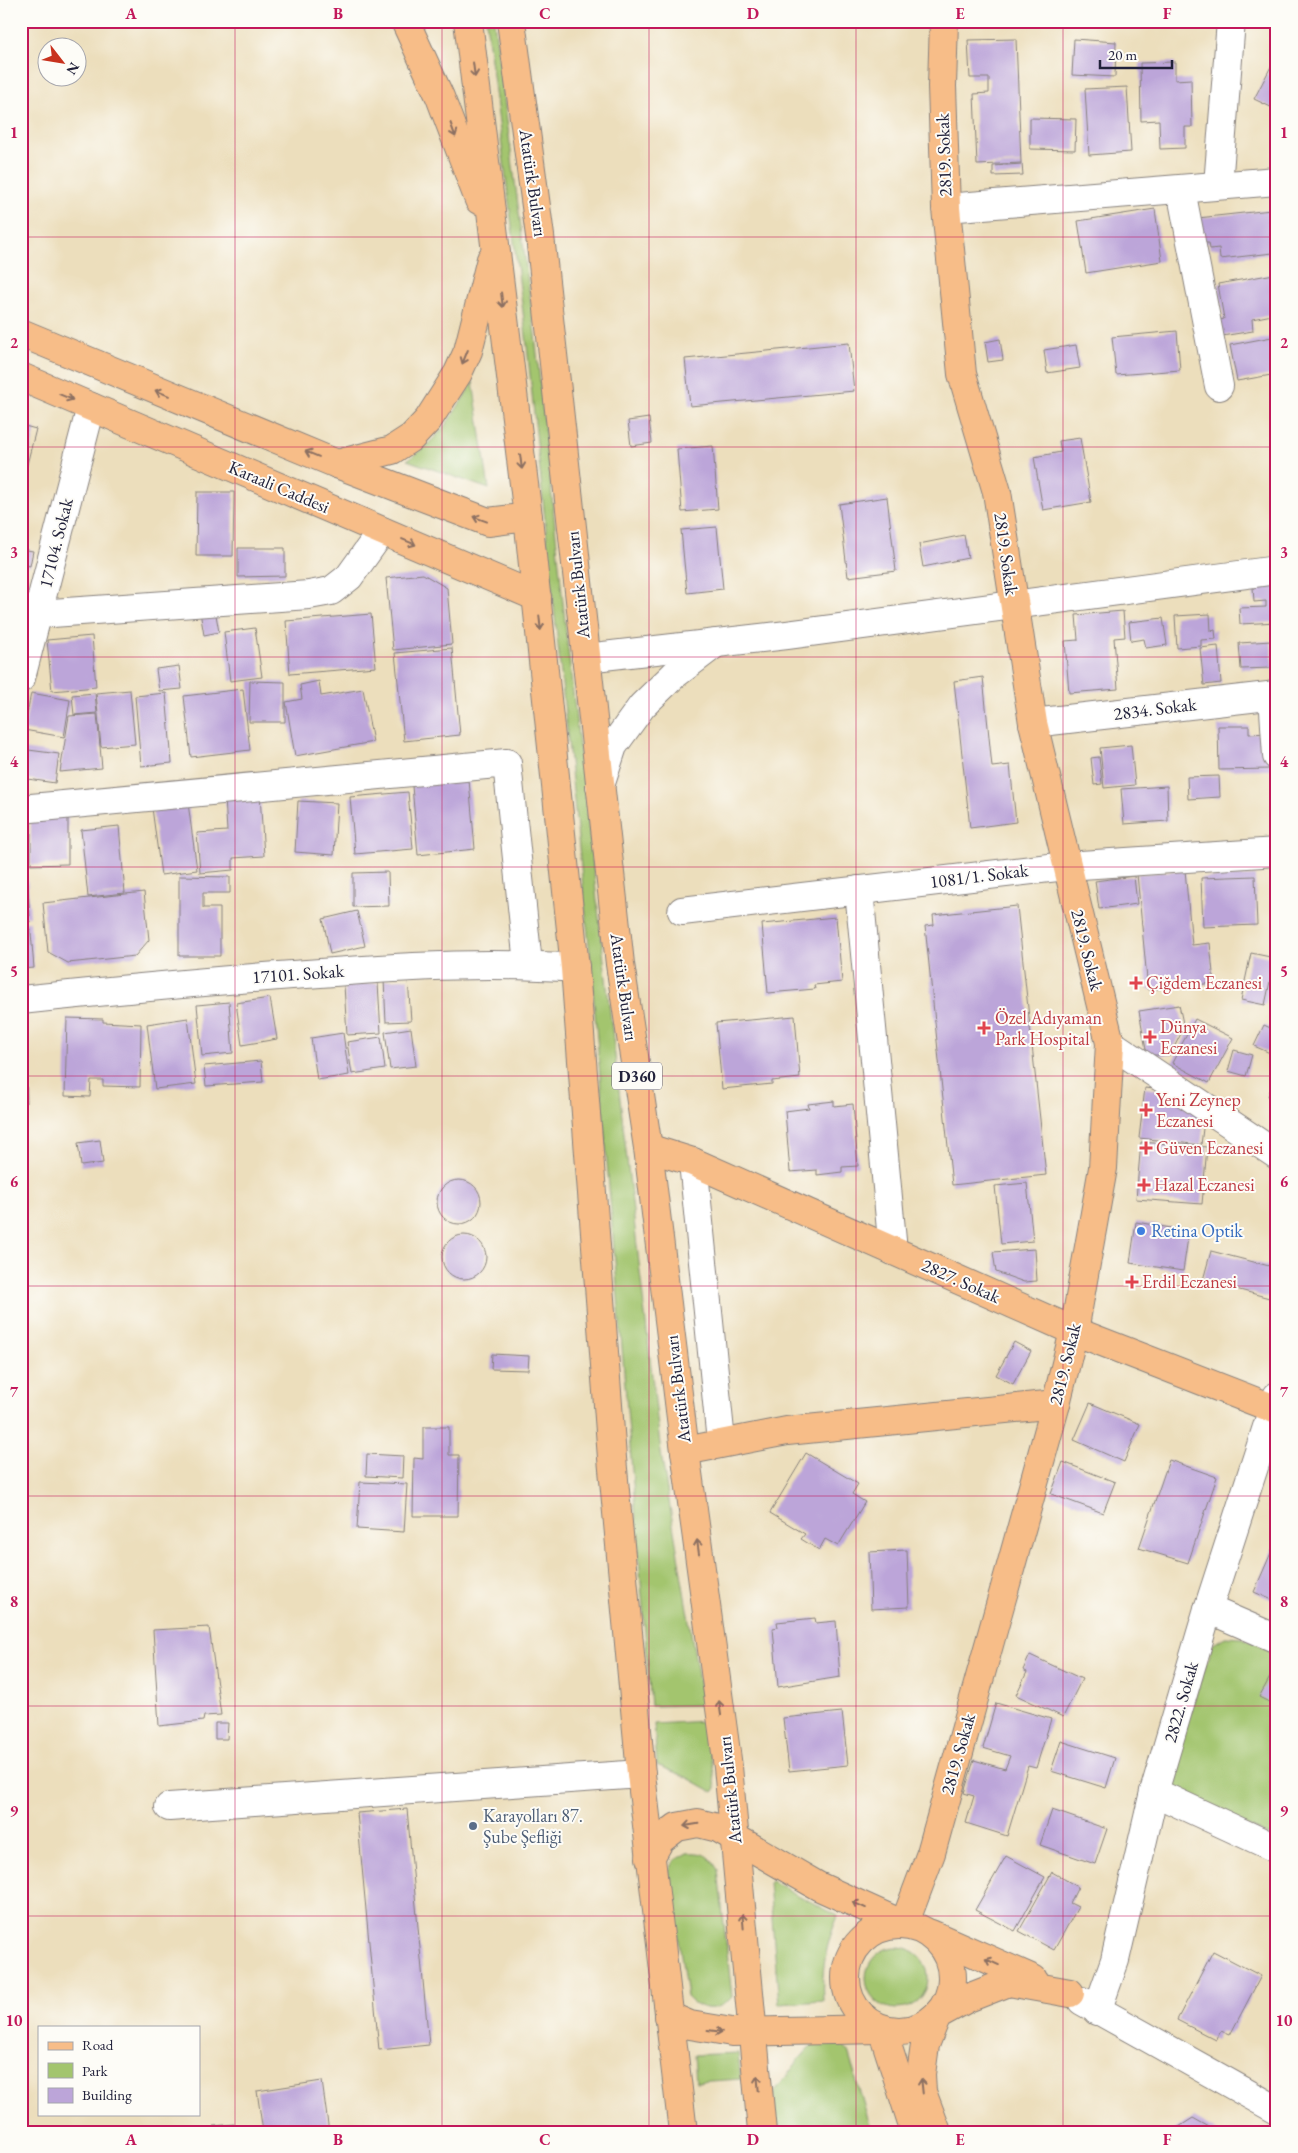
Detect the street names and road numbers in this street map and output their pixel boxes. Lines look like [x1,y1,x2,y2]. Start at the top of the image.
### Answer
street label: 2819. Sokak [931,112,956,197]
street label: Atatürk Bulvarı [514,127,552,239]
street label: Karaali Caddesi [225,455,334,518]
street label: 17104. Sokak [33,495,78,590]
street label: 2819. Sokak [989,511,1024,597]
street label: Atatürk Bulvarı [560,530,595,641]
street label: 2834. Sokak [1112,692,1198,725]
street label: 1081/1. Sokak [928,858,1030,893]
street label: 2819. Sokak [1066,907,1109,994]
street label: Atatürk Bulvarı [605,931,643,1043]
street label: 17101. Sokak [251,959,345,988]
road number: D360 [612,1062,662,1090]
street label: 2827. Sokak [918,1253,1004,1308]
street label: 2819. Sokak [1043,1320,1086,1407]
street label: Atatürk Bulvarı [659,1333,696,1445]
street label: 2822. Sokak [1158,1658,1203,1745]
street label: 2819. Sokak [935,1710,980,1797]
street label: Atatürk Bulvarı [712,1735,747,1846]

